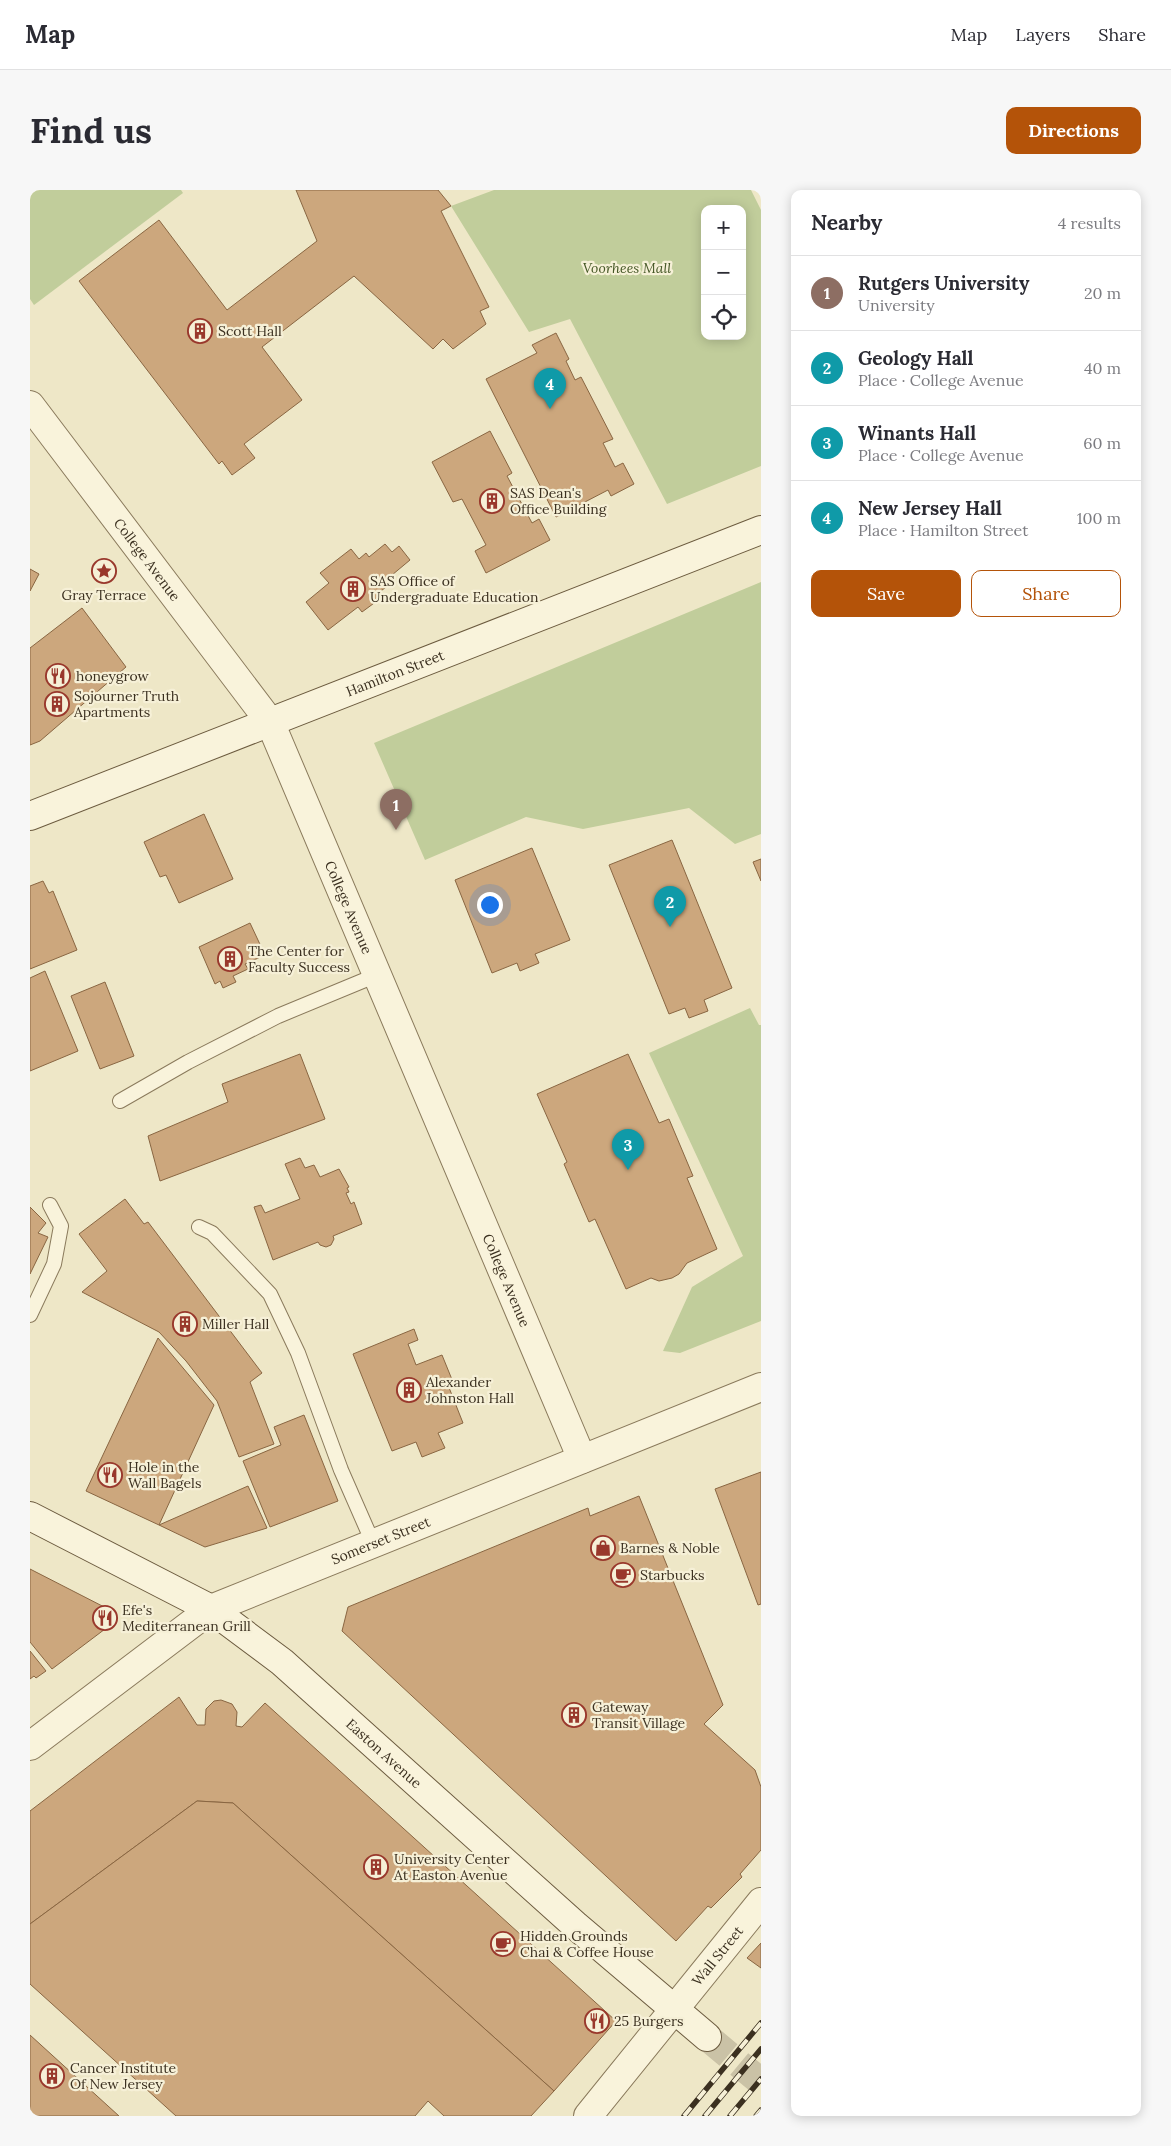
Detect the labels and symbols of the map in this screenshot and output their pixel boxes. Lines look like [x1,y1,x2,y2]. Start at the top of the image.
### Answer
park label: Voorhees Mall [583,259,671,277]
building icon: Scott Hall [187,318,213,344]
place label: Scott Hall [218,322,282,340]
pin: 4 [534,368,566,409]
place label: SAS Dean's Office Building [510,484,607,518]
building icon: SAS Dean's Office Building [479,488,505,514]
street label: College Avenue [110,514,185,605]
place icon: Gray Terrace [91,558,117,584]
place label: SAS Office of Undergraduate Education [370,572,539,606]
building icon: SAS Office of Undergraduate Education [340,576,366,602]
place label: Gray Terrace [62,586,147,604]
street label: Hamilton Street [343,646,447,700]
restaurant icon: honeygrow [45,663,71,689]
place label: honeygrow [76,667,150,685]
place label: Sojourner Truth Apartments [73,687,179,721]
building icon: Sojourner Truth Apartments [44,691,70,717]
pin: 1 [380,789,412,830]
street label: College Avenue [321,858,376,957]
pin: 2 [654,886,686,927]
your location [477,892,503,918]
place label: The Center for Faculty Success [248,942,350,976]
building icon: The Center for Faculty Success [217,946,243,972]
pin: 3 [612,1129,644,1170]
street label: College Avenue [479,1231,534,1330]
building icon: Miller Hall [172,1311,198,1337]
place label: Miller Hall [202,1315,270,1333]
place label: Alexander Johnston Hall [425,1373,514,1407]
building icon: Alexander Johnston Hall [396,1377,422,1403]
place label: Hole in the Wall Bagels [128,1458,201,1492]
restaurant icon: Hole in the Wall Bagels [97,1462,123,1488]
street label: Somerset Street [329,1512,433,1569]
shop icon: Barnes & Noble [590,1535,616,1561]
place label: Barnes & Noble [620,1539,720,1557]
cafe icon: Starbucks [610,1562,636,1588]
place label: Starbucks [640,1566,704,1584]
place label: Efe's Mediterranean Grill [122,1601,251,1635]
restaurant icon: Efe's Mediterranean Grill [92,1605,118,1631]
place label: Gateway Transit Village [592,1698,686,1732]
building icon: Gateway Transit Village [561,1702,587,1728]
street label: Easton Avenue [342,1715,426,1792]
place label: University Center At Easton Avenue [393,1850,510,1884]
building icon: University Center At Easton Avenue [363,1854,389,1880]
street label: Wall Street [688,1922,747,1989]
place label: Hidden Grounds Chai & Coffee House [520,1927,654,1961]
cafe icon: Hidden Grounds Chai & Coffee House [490,1931,516,1957]
restaurant icon: 25 Burgers [584,2008,610,2034]
place label: 25 Burgers [614,2012,684,2030]
place label: Cancer Institute Of New Jersey [70,2059,177,2093]
building icon: Cancer Institute Of New Jersey [39,2063,65,2089]

